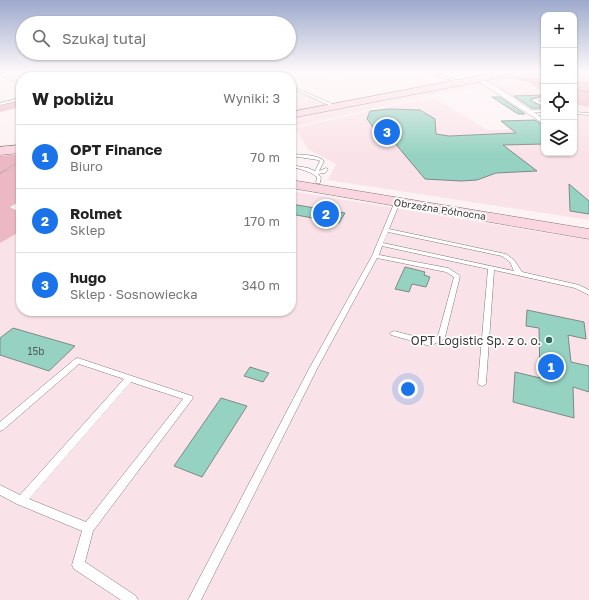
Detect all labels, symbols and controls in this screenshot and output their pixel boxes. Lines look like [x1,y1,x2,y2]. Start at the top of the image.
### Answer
map controls [541,12,577,156]
button: + [541,12,577,48]
search box [16,16,296,60]
icon: search [30,27,52,49]
text: Szukaj tutaj [62,29,146,47]
button: − [541,48,577,84]
button: locate [541,84,577,120]
text: W pobliżu [32,88,114,109]
text: Wyniki: 3 [223,90,280,106]
pin: 3 [374,117,400,147]
button: layers [541,120,577,156]
text: OPT Finance [70,140,162,158]
text: 1 [42,149,48,165]
text: 70 m [250,149,280,165]
text: Biuro [70,158,103,174]
street label: Obrzeżna Północna [393,196,487,222]
pin: 2 [313,199,339,229]
text: Rolmet [70,204,122,222]
text: 2 [41,213,49,229]
text: 170 m [244,213,280,229]
text: Sklep [70,222,105,238]
text: hugo [70,268,106,286]
text: 3 [41,277,49,293]
text: 340 m [242,277,280,293]
text: Sklep · Sosnowiecka [70,286,198,302]
place label: OPT Logistic Sp. z o. o. [411,333,541,348]
marker: OPT Logistic Sp. z o. o. [544,335,554,345]
house number: 15b [28,345,44,357]
pin: 1 [538,352,564,382]
your location [398,379,418,399]

